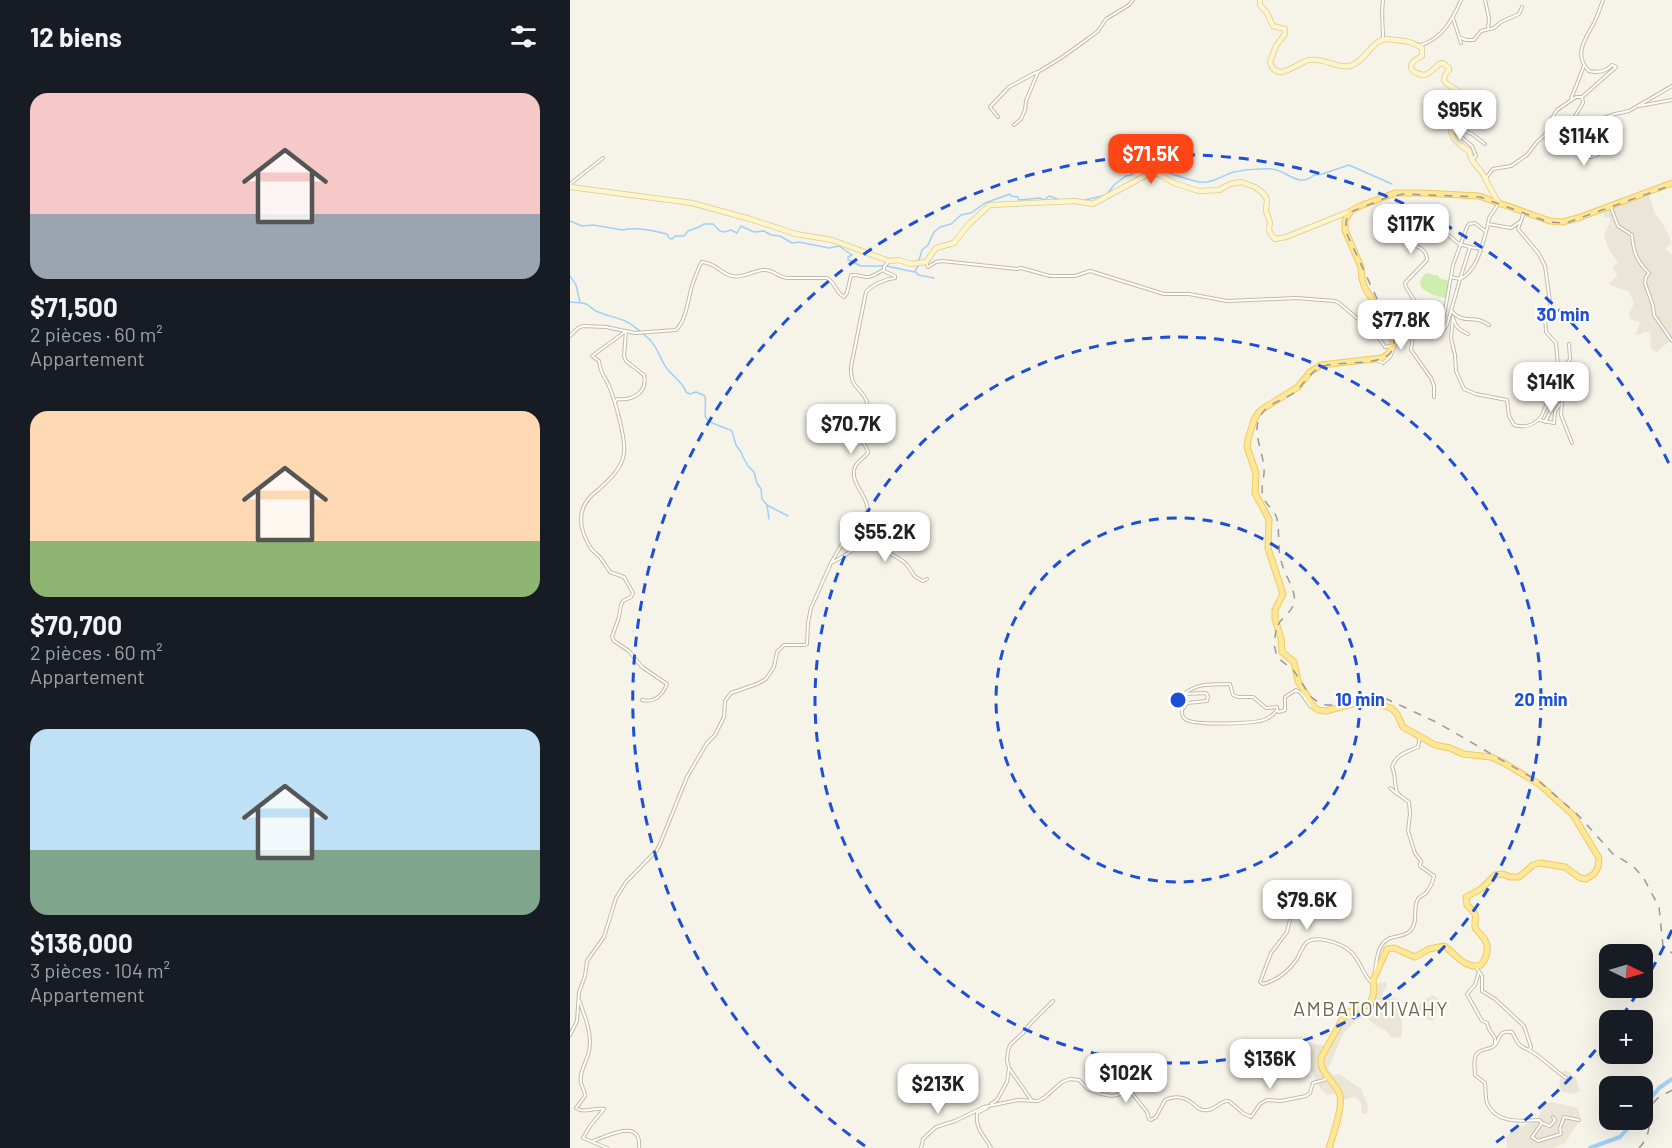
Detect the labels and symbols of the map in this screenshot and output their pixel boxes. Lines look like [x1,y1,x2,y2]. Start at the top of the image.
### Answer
pin: $95K [1424,90,1496,141]
pin: $114K [1542,116,1626,167]
pin: $71.5K [1102,134,1200,185]
pin: $117K [1369,204,1453,255]
pin: $77.8K [1352,300,1450,351]
text: 30 min [1536,303,1590,325]
pin: $141K [1509,362,1593,413]
pin: $70.7K [802,404,900,455]
pin: $55.2K [836,512,934,563]
text: 10 min [1335,688,1385,710]
text: 20 min [1514,688,1568,710]
centre of rings [1168,690,1188,710]
pin: $79.6K [1258,880,1356,931]
north arrow [1599,944,1653,998]
district label: AMBATOMIVAHY [1293,996,1449,1020]
pin: $136K [1228,1039,1312,1090]
pin: $102K [1084,1053,1168,1104]
pin: $213K [896,1064,980,1115]

